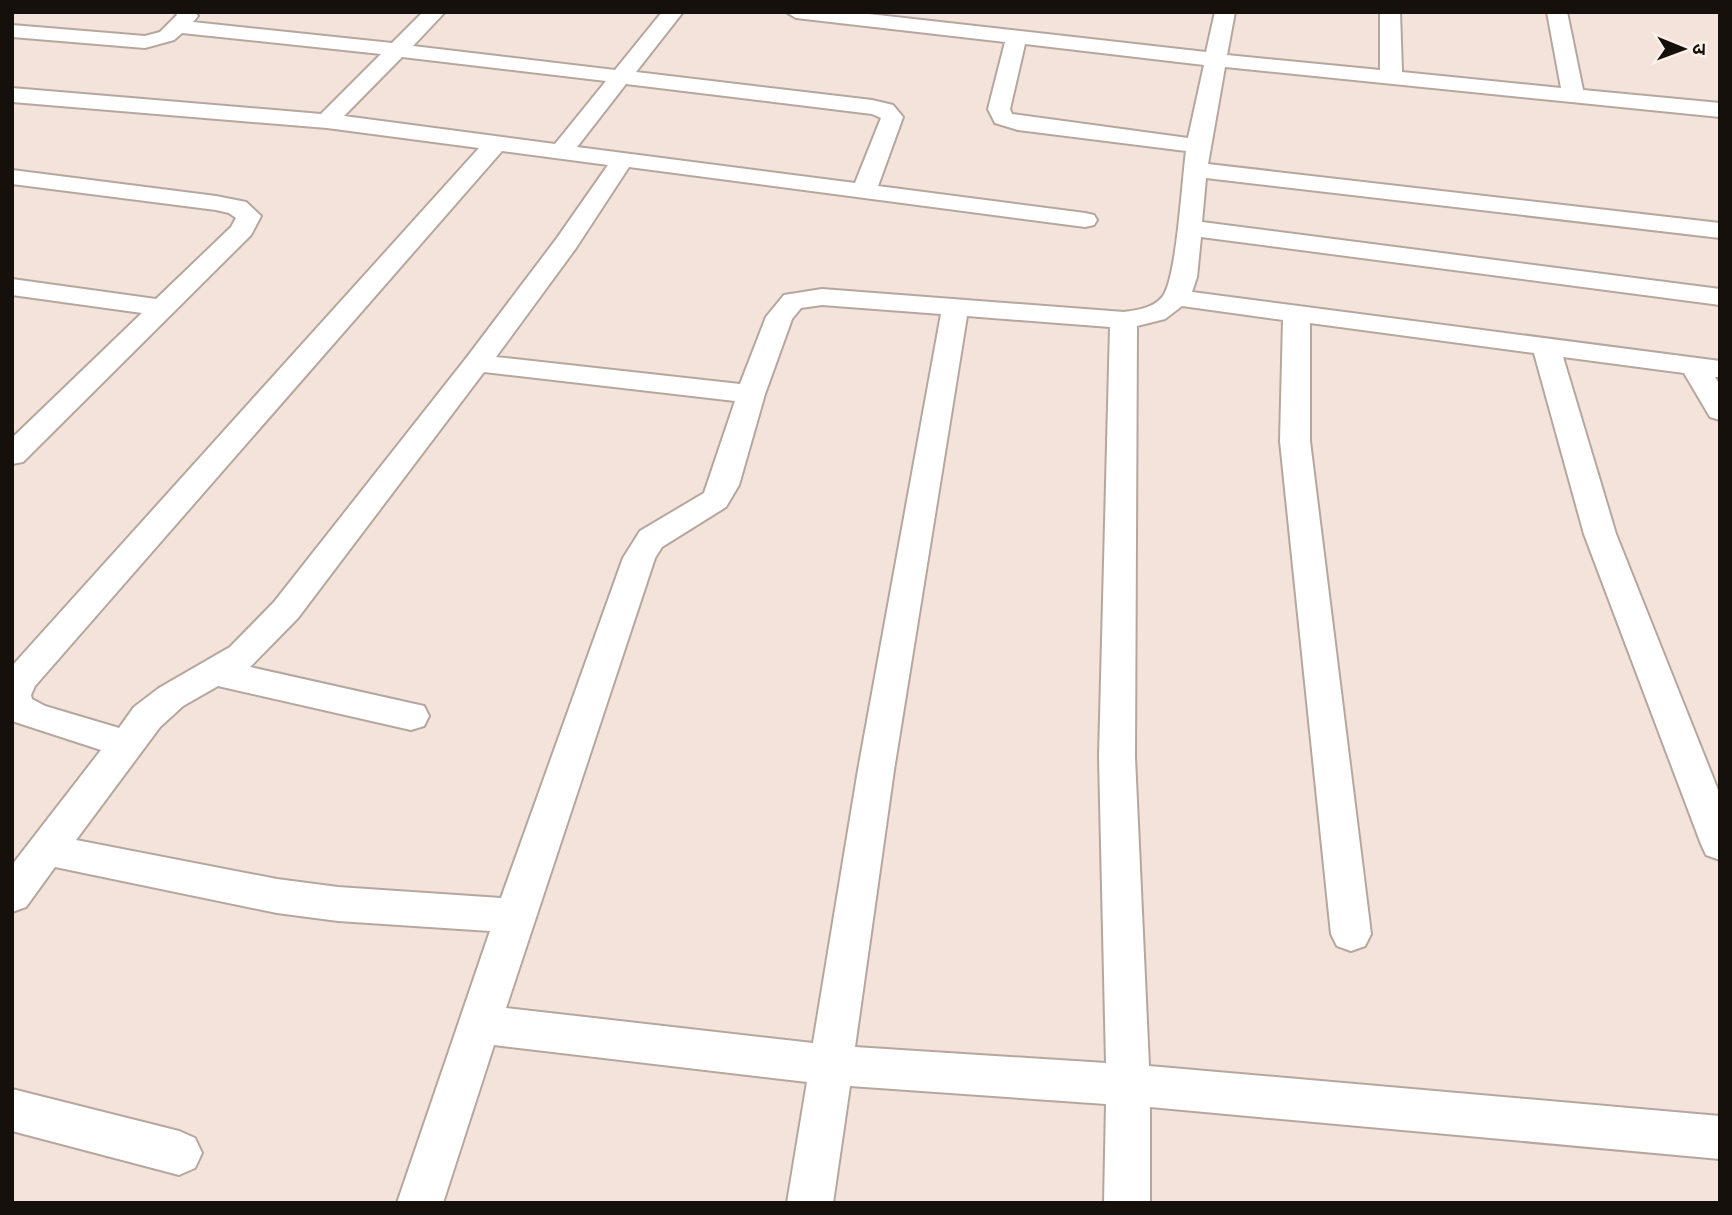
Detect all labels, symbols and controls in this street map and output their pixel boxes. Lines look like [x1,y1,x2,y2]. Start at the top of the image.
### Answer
north arrow [1648,14,1718,84]
text: उ [1688,44,1712,56]

